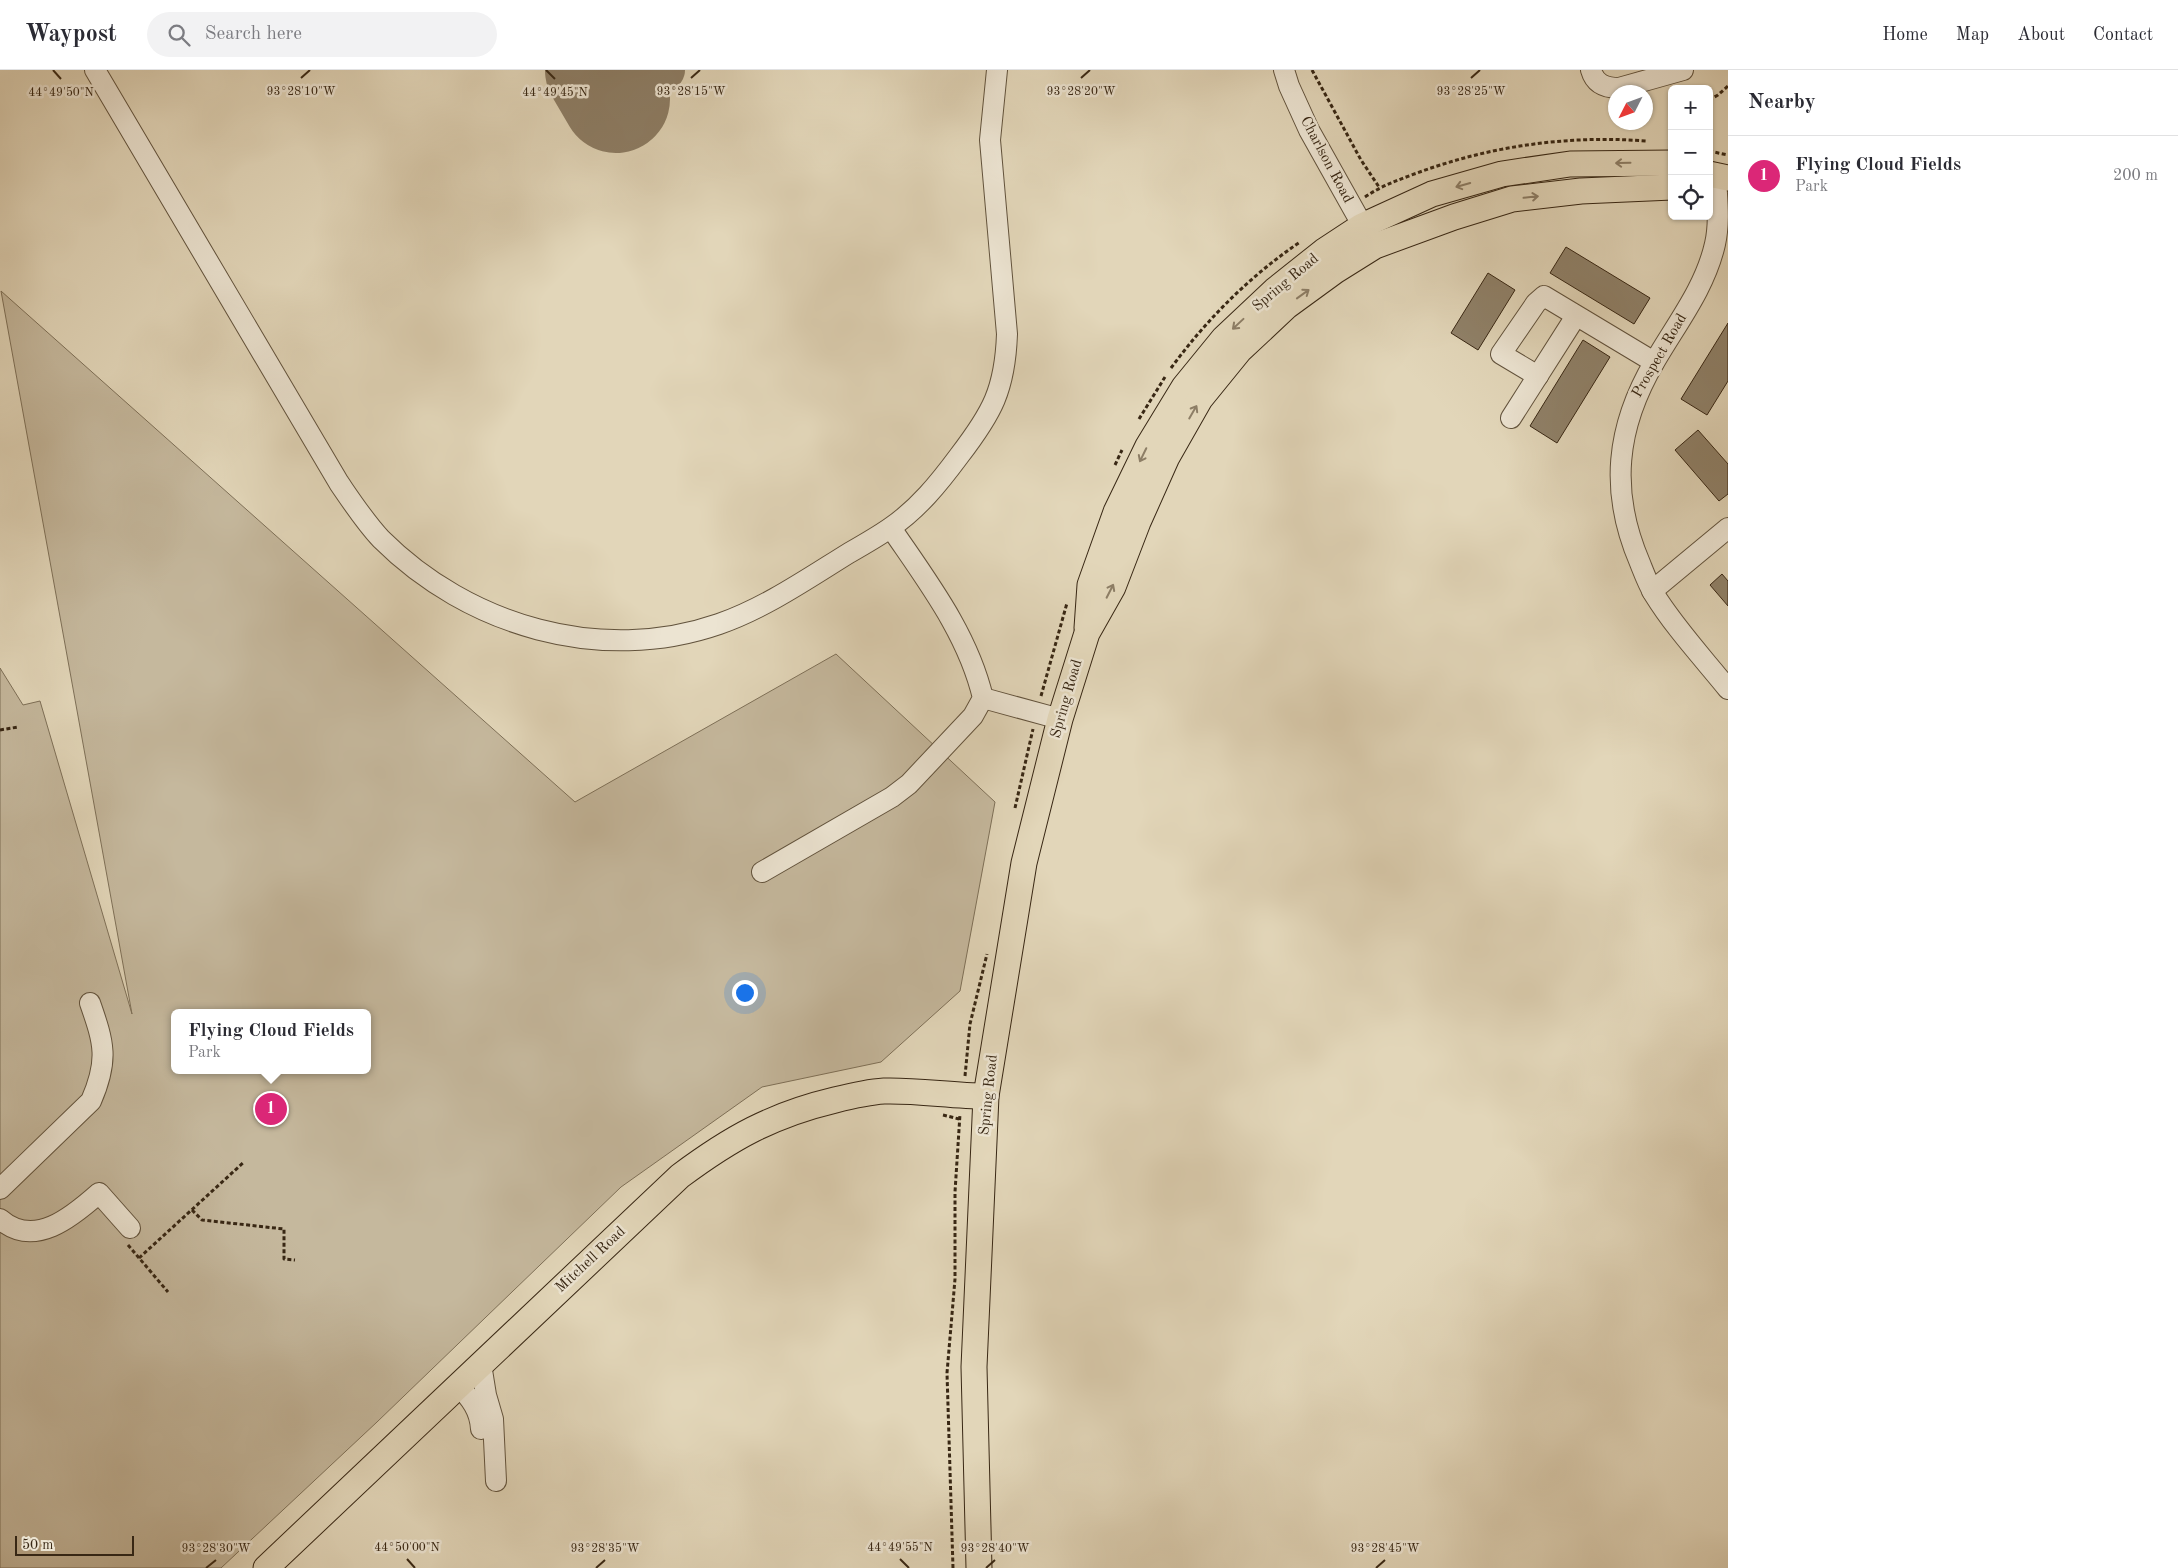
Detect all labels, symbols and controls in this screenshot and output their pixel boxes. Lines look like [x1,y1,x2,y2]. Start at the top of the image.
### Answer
search box [147,12,497,57]
icon: search [165,21,193,49]
text: Waypost [25,23,117,47]
text: Search here [205,25,302,44]
text: Home [1882,26,1928,44]
text: Map [1956,26,1989,44]
text: About [2017,26,2065,44]
text: Contact [2093,26,2153,44]
text: 93°28'15"W [656,85,726,98]
text: 93°28'25"W [1436,85,1506,98]
north arrow [1608,85,1653,130]
map controls [1668,85,1713,220]
button: + [1668,85,1713,130]
text: 44°49'50"N [28,86,94,99]
text: 93°28'10"W [266,86,336,98]
text: 44°49'45"N [522,86,588,99]
text: 93°28'20"W [1046,86,1116,98]
text: Nearby [1748,92,1816,113]
street label: Charlson Road [1297,114,1355,206]
button: − [1668,130,1713,175]
text: Flying Cloud Fields [1795,156,1961,175]
one-way arrow [1615,158,1632,168]
text: 1 [1759,168,1769,184]
text: 200 m [2113,168,2158,184]
button: locate [1668,175,1713,220]
text: Park [1795,179,1828,195]
one-way arrow [1455,181,1471,190]
one-way arrow [1522,192,1538,202]
street label: Spring Road [1250,251,1322,315]
one-way arrow [1296,289,1310,299]
street label: Prospect Road [1630,311,1690,401]
one-way arrow [1232,318,1245,330]
one-way arrow [1188,405,1198,419]
one-way arrow [1138,447,1147,462]
one-way arrow [1105,583,1115,598]
street label: Spring Road [1049,658,1085,740]
your location [732,980,758,1006]
popup [171,1009,371,1074]
text: Flying Cloud Fields [188,1022,354,1041]
text: Park [188,1045,221,1061]
street label: Spring Road [977,1054,1001,1136]
pin: 1 [255,1090,287,1128]
street label: Mitchell Road [553,1224,629,1296]
scale bar [15,1533,134,1556]
text: 50 m [22,1538,53,1552]
text: 44°50'00"N [374,1541,440,1554]
text: 44°49'55"N [867,1541,933,1554]
text: 93°28'35"W [570,1542,640,1555]
text: 93°28'45"W [1350,1542,1420,1555]
text: 93°28'30"W [181,1543,251,1555]
text: 93°28'40"W [960,1543,1030,1555]

